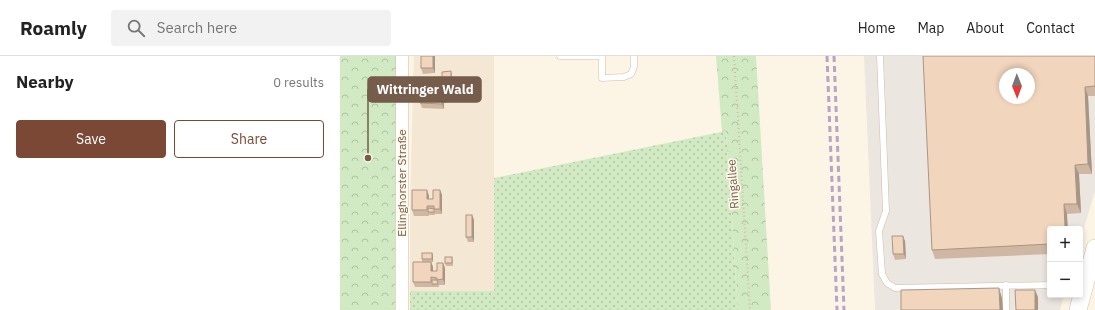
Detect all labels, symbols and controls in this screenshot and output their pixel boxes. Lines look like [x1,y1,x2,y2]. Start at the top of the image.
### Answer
search box [111,10,391,46]
text: Roamly [20,16,87,40]
icon: search [125,17,147,39]
text: Search here [157,18,237,37]
text: Home [858,19,895,37]
text: Map [917,19,944,37]
text: About [966,19,1004,37]
text: Contact [1026,19,1075,37]
north arrow [999,68,1035,104]
text: Nearby [16,71,74,93]
text: 0 results [273,74,324,91]
callout: Wittringer Wald [368,77,481,102]
text: Wittringer Wald [376,81,474,98]
button: Save [16,120,166,158]
button: Share [174,120,324,158]
street label: Ellinghorster Straße [394,129,409,237]
street label: Ringallee [723,158,742,209]
map controls [1047,226,1083,298]
button: + [1047,226,1083,262]
button: − [1047,262,1083,298]

